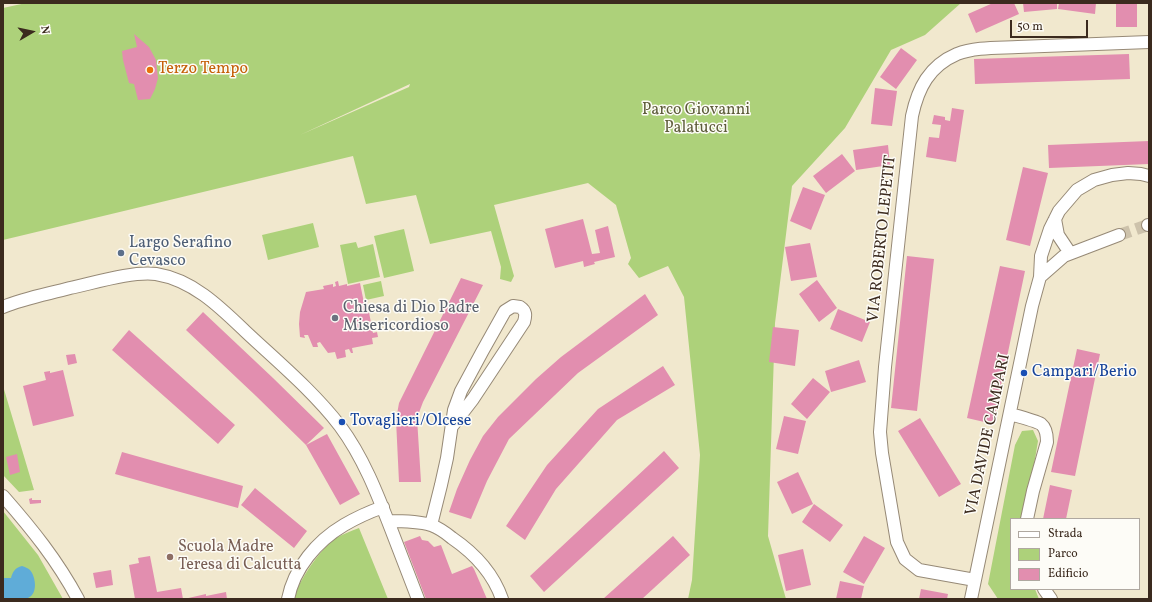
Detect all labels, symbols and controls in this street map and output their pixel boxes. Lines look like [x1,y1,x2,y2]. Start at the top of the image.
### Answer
north arrow [12,12,52,52]
scale bar [1012,12,1090,38]
text: 50 m [1017,19,1043,35]
text: N [36,25,52,35]
place label: Terzo Tempo [158,60,248,80]
marker: Terzo Tempo [145,65,155,75]
park label: Parco Giovanni Palatucci [642,101,750,139]
street label: VIA ROBERTO LEPETIT [865,154,901,324]
place label: Largo Serafino Cevasco [129,234,232,272]
marker: Largo Serafino Cevasco [116,248,126,258]
place label: Chiesa di Dio Padre Misericordioso [343,299,479,337]
marker: Chiesa di Dio Padre Misericordioso [330,313,340,323]
street label: VIA DAVIDE CAMPARI [962,352,1016,518]
place label: Campari/Berio [1032,363,1137,383]
marker: Campari/Berio [1019,368,1029,378]
place label: Tovaglieri/Olcese [350,412,471,432]
marker: Tovaglieri/Olcese [337,417,347,427]
legend [1010,518,1140,590]
text: Strada [1048,526,1083,542]
place label: Scuola Madre Teresa di Calcutta [178,538,302,576]
text: Parco [1048,546,1078,562]
marker: Scuola Madre Teresa di Calcutta [165,552,175,562]
text: Edificio [1048,566,1088,582]

